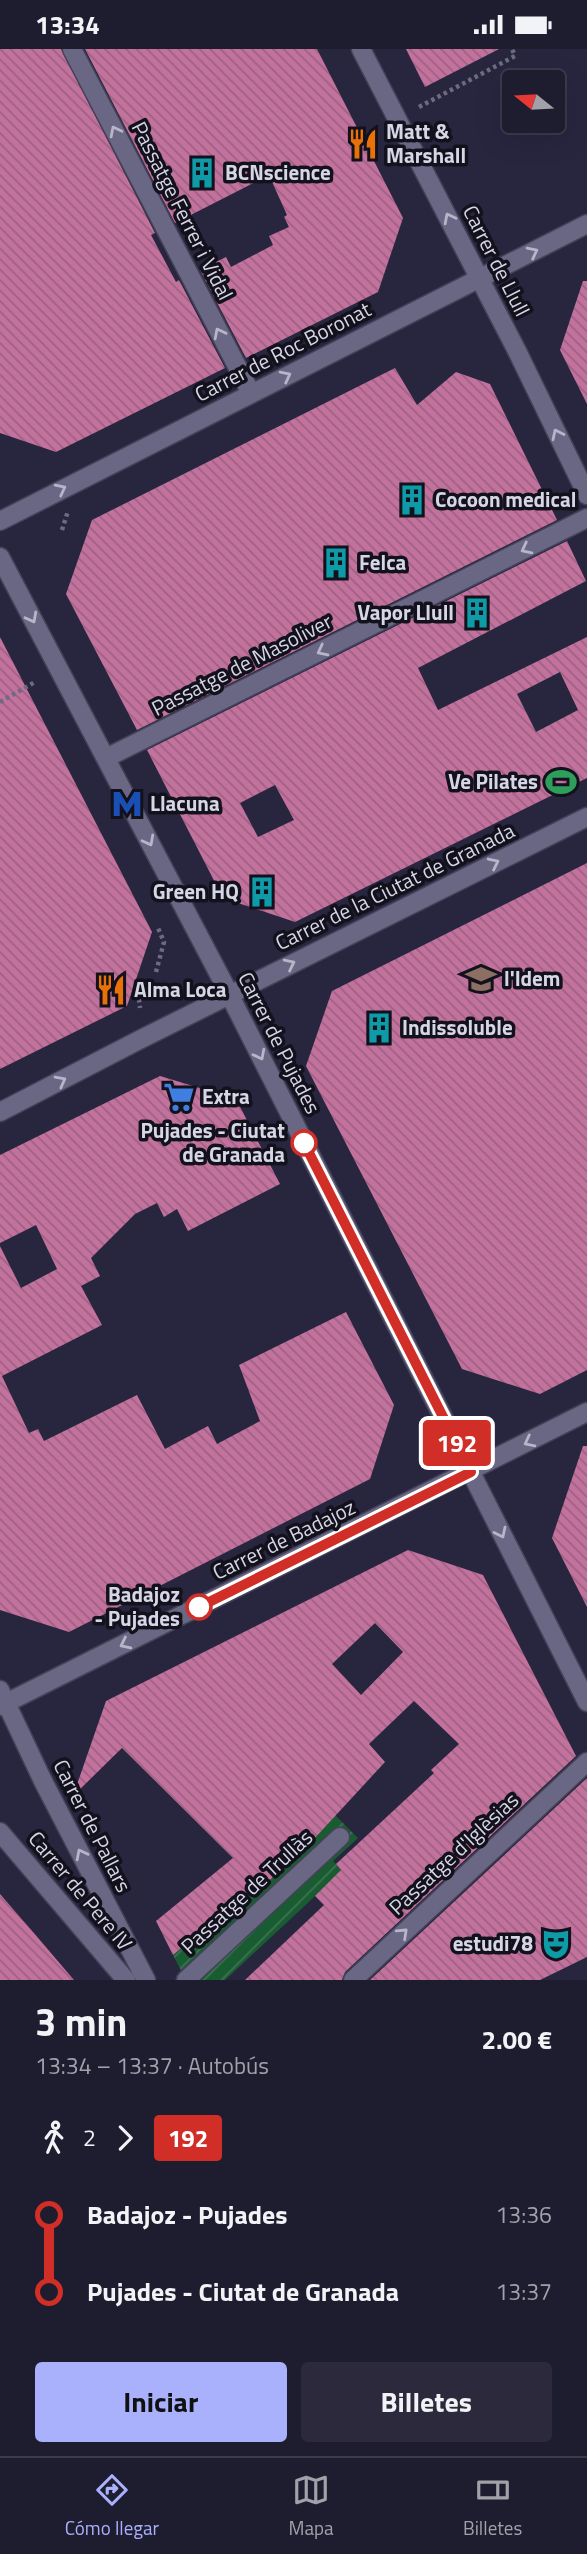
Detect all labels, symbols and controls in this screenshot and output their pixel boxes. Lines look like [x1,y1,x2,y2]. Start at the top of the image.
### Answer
text: 13:34 [35,5,100,44]
north arrow [502,70,565,133]
map controls [502,70,565,133]
place label: Matt & Marshall [386,115,466,171]
street label: Passatge Ferrer i Vidal [124,116,242,306]
one-way arrow [109,126,123,138]
restaurant icon: Matt & Marshall [346,127,380,161]
building icon: BCNscience [185,156,219,190]
place label: BCNscience [225,156,331,188]
street label: Carrer de Llull [455,199,539,322]
one-way arrow [443,213,457,225]
one-way arrow [526,246,538,260]
street label: Carrer de Roc Boronat [189,293,377,409]
one-way arrow [214,328,228,340]
one-way arrow [279,371,291,385]
one-way arrow [552,429,566,441]
building icon: Cocoon medical [395,483,429,517]
place label: Cocoon medical [435,483,576,515]
one-way arrow [54,484,66,498]
one-way arrow [521,540,533,554]
building icon: Felca [319,546,353,580]
place label: Felca [359,546,407,578]
place label: Vapor Llull [358,596,454,628]
building icon: Vapor Llull [460,596,494,630]
street label: Passatge de Masoliver [146,605,337,724]
one-way arrow [24,611,37,623]
one-way arrow [317,642,329,656]
place label: Ve Pilates [448,765,538,797]
sports icon: Ve Pilates [544,765,578,799]
metro station icon: Llacuna [110,787,144,821]
place label: Llacuna [150,787,220,819]
street label: Carrer de la Ciutat de Granada [270,814,520,958]
one-way arrow [141,833,154,846]
one-way arrow [487,857,499,871]
place label: Green HQ [153,875,239,907]
building icon: Green HQ [245,875,279,909]
one-way arrow [283,959,295,973]
school or university icon: l'Idem [464,962,498,996]
place label: l'Idem [504,962,560,994]
street label: Carrer de Pujades [230,966,329,1119]
restaurant icon: Alma Loca [94,973,128,1007]
place label: Alma Loca [134,973,227,1005]
building icon: Indissoluble [362,1011,396,1045]
place label: Indissoluble [402,1011,513,1043]
one-way arrow [251,1048,265,1061]
one-way arrow [53,1075,66,1089]
supermarket icon: Extra [162,1080,196,1114]
place label: Extra [202,1080,250,1112]
place label: Pujades - Ciutat de Granada [140,1114,285,1170]
marker: Pujades - Ciutat de Granada [291,1130,317,1156]
line badge: 192 [417,1420,497,1466]
text: 192 [437,1425,477,1461]
one-way arrow [524,1434,536,1448]
street label: Carrer de Badajoz [207,1491,360,1588]
one-way arrow [493,1526,507,1538]
place label: Badajoz - Pujades [95,1578,180,1634]
marker: Badajoz - Pujades [186,1594,212,1620]
one-way arrow [120,1636,132,1650]
street label: Carrer de Pallars [46,1754,140,1898]
street label: Passatge d'Iglèsias [381,1784,526,1922]
street label: Passatge de Trullàs [173,1821,320,1961]
street label: Carrer de Pere IV [21,1823,141,1957]
one-way arrow [75,1849,89,1862]
place label: estudi78 [453,1927,533,1959]
theatre icon: estudi78 [539,1927,573,1961]
one-way arrow [395,1929,408,1942]
text: 3 min [35,1993,127,2051]
text: 2.00 € [481,2020,552,2059]
text: 13:34 – 13:37 · Autobús [35,2048,269,2083]
icon: walk [35,2119,73,2157]
icon: forward [106,2119,144,2157]
text: 2 [83,2120,96,2155]
text: 192 [168,2120,208,2156]
text: Badajoz - Pujades [87,2195,288,2234]
text: 13:36 [495,2197,552,2232]
text: Pujades - Ciutat de Granada [87,2272,399,2311]
text: 13:37 [495,2274,552,2309]
button: Iniciar [35,2362,287,2442]
button: Billetes [301,2362,552,2442]
tab: Cómo llegar [65,2471,159,2542]
tab: Mapa [289,2471,334,2542]
tab: Billetes [463,2471,522,2542]

